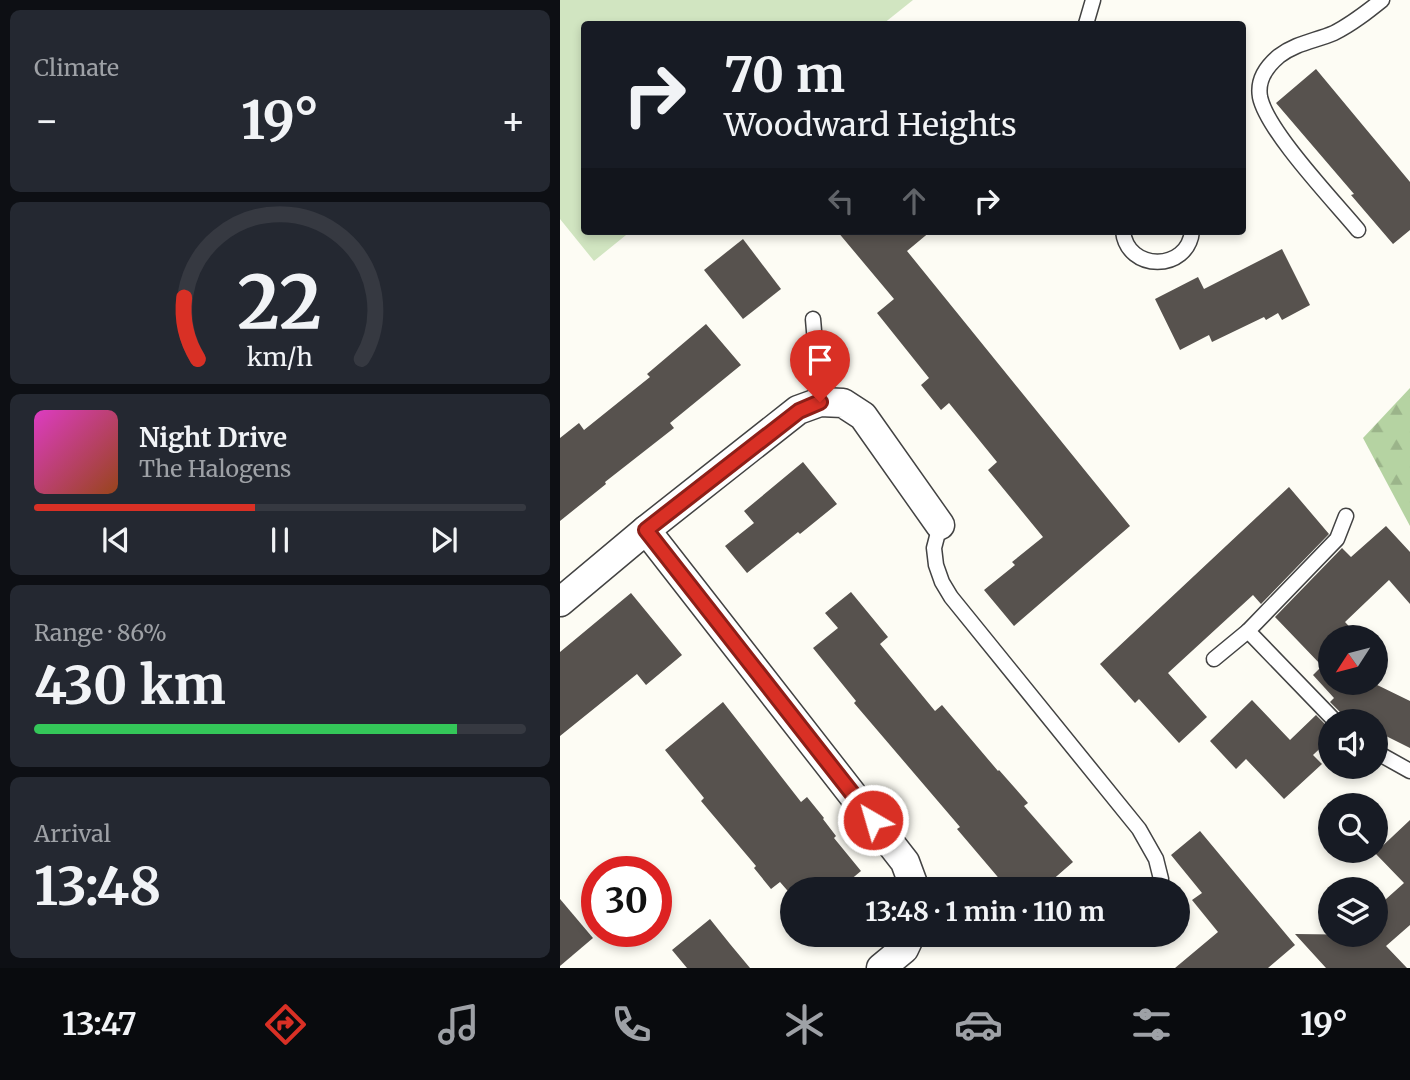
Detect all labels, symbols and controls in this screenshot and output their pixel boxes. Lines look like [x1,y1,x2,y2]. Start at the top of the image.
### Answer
text: 70 m [724,44,845,105]
icon: right [609,49,700,140]
text: Climate [34,53,119,82]
text: 19° [241,88,319,153]
text: − [34,97,59,144]
text: + [501,97,526,144]
text: Woodward Heights [724,105,1017,145]
icon: left [822,182,860,220]
icon: ahead [895,182,933,220]
icon: right [968,182,1006,220]
text: 22 [238,257,322,349]
pin [790,330,850,402]
text: km/h [247,340,313,372]
icon: arrive [801,341,839,379]
text: Night Drive [139,421,287,454]
text: The Halogens [139,454,291,483]
icon: previous [97,521,135,559]
icon: pause [261,521,299,559]
icon: next [425,521,463,559]
text: Range · 86% [34,618,167,647]
north arrow [1318,625,1388,695]
map controls [1318,625,1388,947]
text: 430 km [34,653,226,718]
button: sound [1318,709,1388,779]
position arrow [836,783,910,857]
button: search [1318,793,1388,863]
text: Arrival [34,819,111,848]
text: 13:48 [34,854,161,919]
speed limit sign: 30 [581,856,672,947]
button: layers [1318,877,1388,947]
text: 13:48 · 1 min · 110 m [865,895,1105,928]
icon: directions [261,1000,310,1049]
icon: music [434,1000,483,1049]
icon: phone [607,1000,656,1049]
icon: climate [780,1000,829,1049]
icon: car [954,1000,1003,1049]
icon: filters [1127,1000,1176,1049]
text: 13:47 [62,1004,137,1044]
text: 19° [1300,1004,1348,1044]

